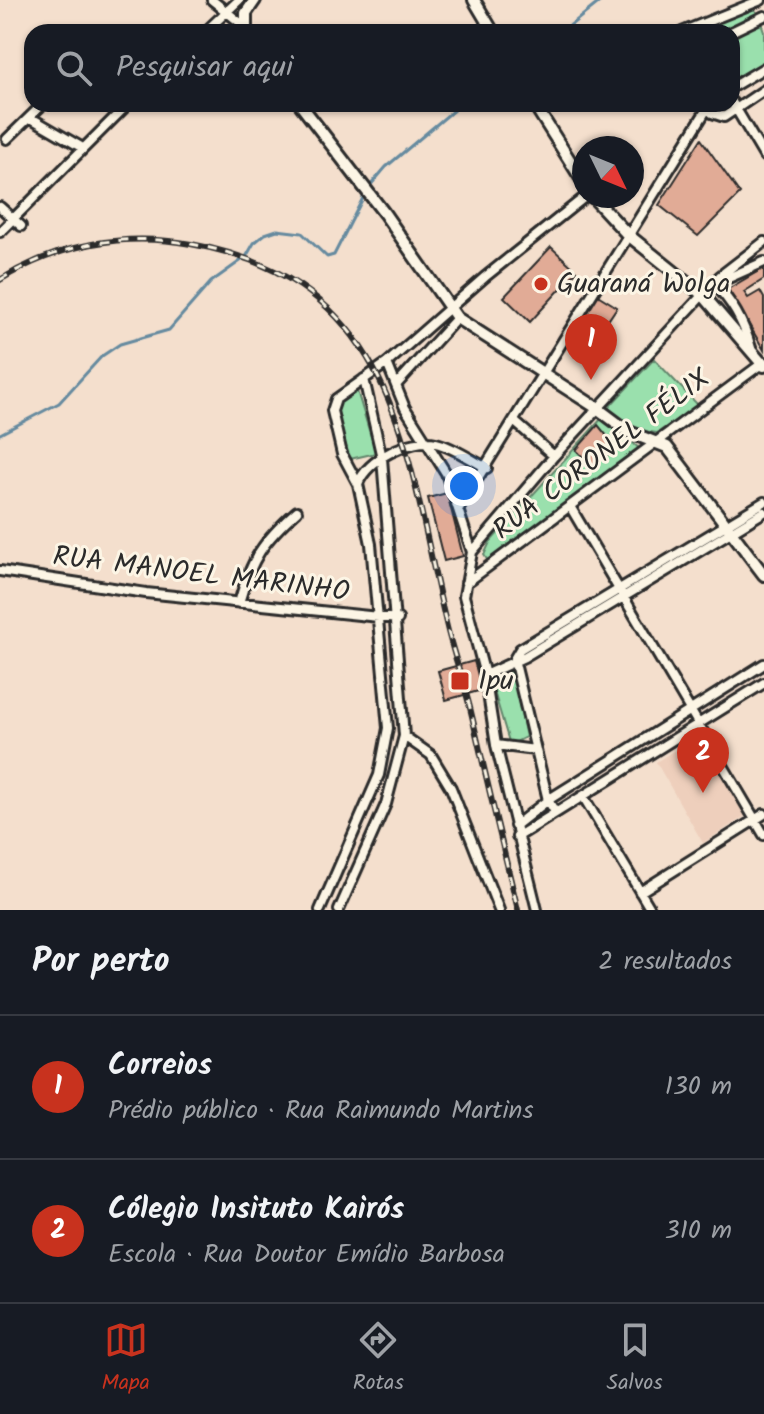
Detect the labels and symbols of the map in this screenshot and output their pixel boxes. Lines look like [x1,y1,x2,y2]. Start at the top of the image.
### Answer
north arrow [572,136,644,208]
place label: Guaraná Wolga [557,262,730,307]
marker: Guaraná Wolga [532,275,550,293]
pin: 1 [565,314,617,380]
street label: RUA CORONEL FÉLIX [483,358,721,552]
your location [444,466,484,506]
street label: RUA MANOEL MARINHO [50,534,352,616]
place label: Ipu [478,659,514,704]
marker: Ipu [449,670,471,692]
pin: 2 [677,727,729,793]

